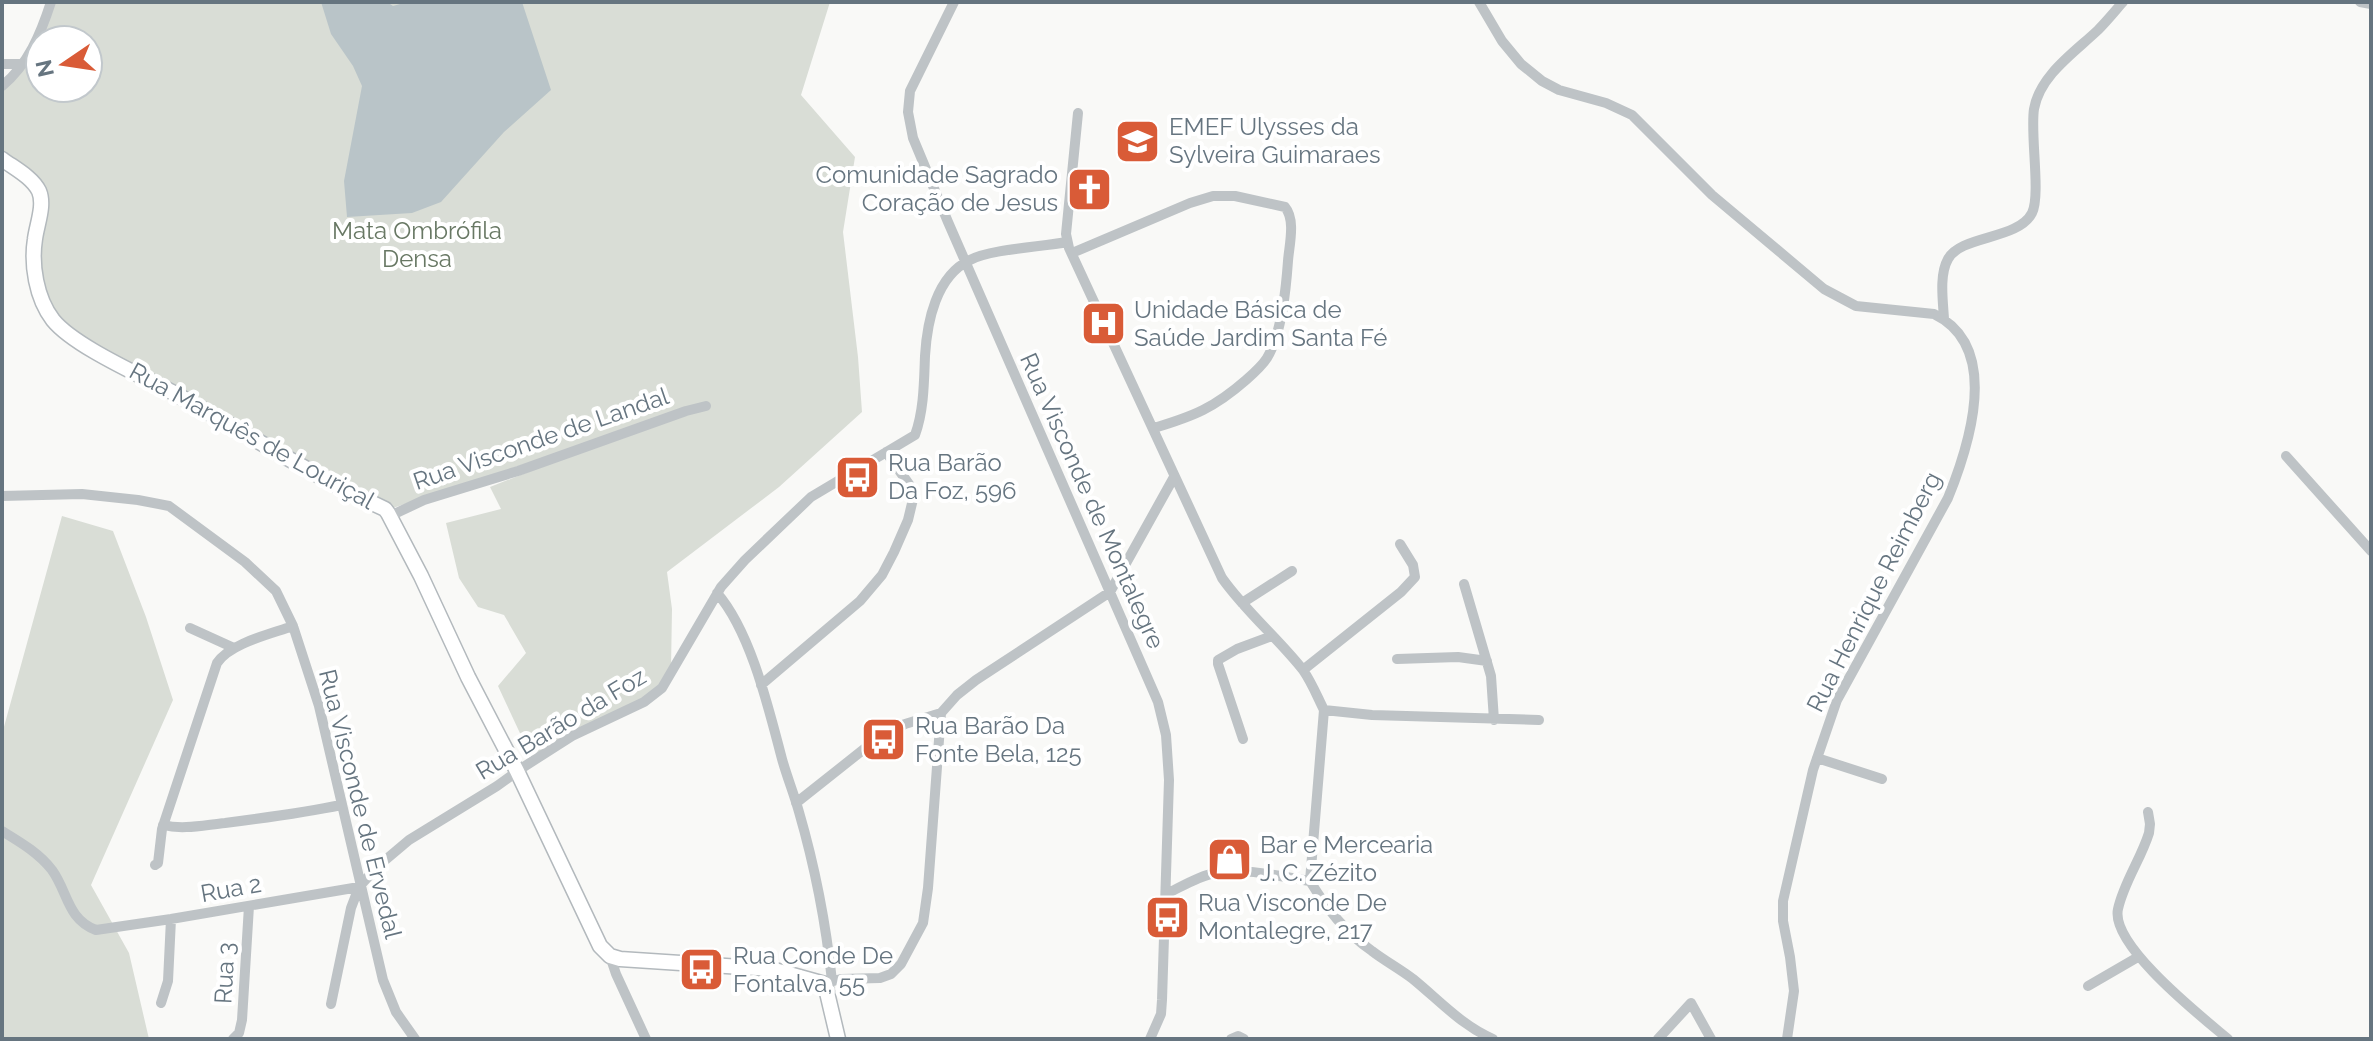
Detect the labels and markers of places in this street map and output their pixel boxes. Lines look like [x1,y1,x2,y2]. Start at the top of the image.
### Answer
place label: EMEF Ulysses da Sylveira Guimaraes [1169,112,1380,169]
school or university icon: EMEF Ulysses da Sylveira Guimaraes [1114,117,1162,165]
place label: Comunidade Sagrado Coração de Jesus [815,160,1058,217]
church icon: Comunidade Sagrado Coração de Jesus [1065,165,1113,213]
place label: Unidade Básica de Saúde Jardim Santa Fé [1134,295,1387,352]
hospital icon: Unidade Básica de Saúde Jardim Santa Fé [1079,300,1127,348]
place label: Rua Barão Da Foz, 596 [888,448,1017,505]
bus stop icon: Rua Barão Da Foz, 596 [833,453,881,501]
place label: Rua Barão Da Fonte Bela, 125 [915,711,1082,768]
bus stop icon: Rua Barão Da Fonte Bela, 125 [860,716,908,764]
place label: Bar e Mercearia J. C. Zézito [1260,830,1433,887]
shop icon: Bar e Mercearia J. C. Zézito [1205,835,1253,883]
place label: Rua Visconde De Montalegre, 217 [1198,888,1387,945]
bus stop icon: Rua Visconde De Montalegre, 217 [1143,893,1191,941]
place label: Rua Conde De Fontalva, 55 [733,941,893,998]
bus stop icon: Rua Conde De Fontalva, 55 [678,946,726,994]

